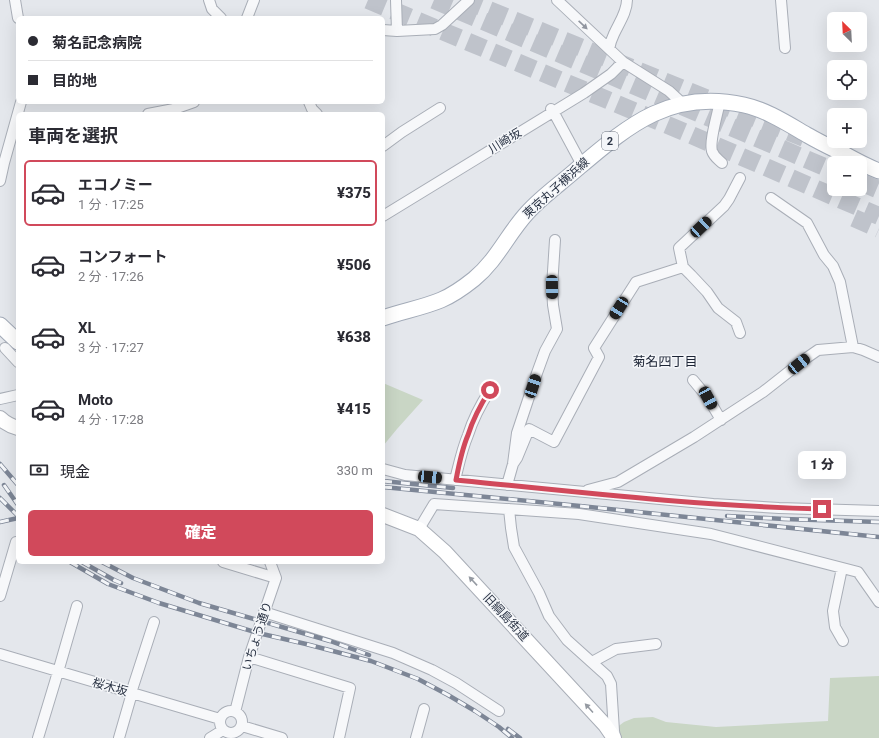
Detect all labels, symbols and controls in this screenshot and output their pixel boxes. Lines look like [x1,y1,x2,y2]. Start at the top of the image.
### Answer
north arrow [827,12,867,52]
map controls [827,12,867,196]
one-way arrow [578,20,588,30]
text: 菊名記念病院 [52,34,142,52]
button: locate [827,60,867,100]
text: 目的地 [52,72,97,90]
button: + [827,108,867,148]
text: 車両を選択 [28,125,118,146]
street label: 川崎坂 [486,126,524,156]
road number: 2 [602,132,618,150]
street label: 東京丸子横浜線 [520,155,592,221]
button: − [827,156,867,196]
icon: car [30,175,66,211]
text: エコノミー [78,176,153,194]
text: ¥375 [337,184,371,202]
text: 1 分 · 17:25 [78,197,144,212]
car [688,214,714,240]
icon: car [30,247,66,283]
text: コンフォート [78,248,168,266]
text: ¥506 [337,256,371,274]
text: 2 分 · 17:26 [78,269,144,284]
car [546,275,558,299]
car [608,295,630,321]
icon: car [30,319,66,355]
text: XL [78,319,96,337]
text: ¥638 [337,328,371,346]
text: 3 分 · 17:27 [78,340,144,355]
car [786,352,812,376]
district label: 菊名四丁目 [632,354,698,369]
car [524,373,542,399]
route start [481,381,499,399]
car [697,385,719,411]
icon: car [30,391,66,427]
text: Moto [78,391,113,409]
text: ¥415 [337,400,371,418]
text: 4 分 · 17:28 [78,412,144,427]
callout: 1 分 [798,451,846,479]
text: 1 分 [810,457,834,472]
icon: cash [28,459,50,481]
text: 現金 [60,463,90,481]
text: 330 m [336,463,373,478]
car [418,470,442,484]
route end [813,500,831,518]
button: 確定 [28,510,373,556]
one-way arrow [468,576,477,587]
street label: 旧綱島街道 [480,590,532,644]
street label: いちょう通り [239,600,275,672]
street label: 桜木坂 [91,675,129,699]
one-way arrow [584,703,594,713]

